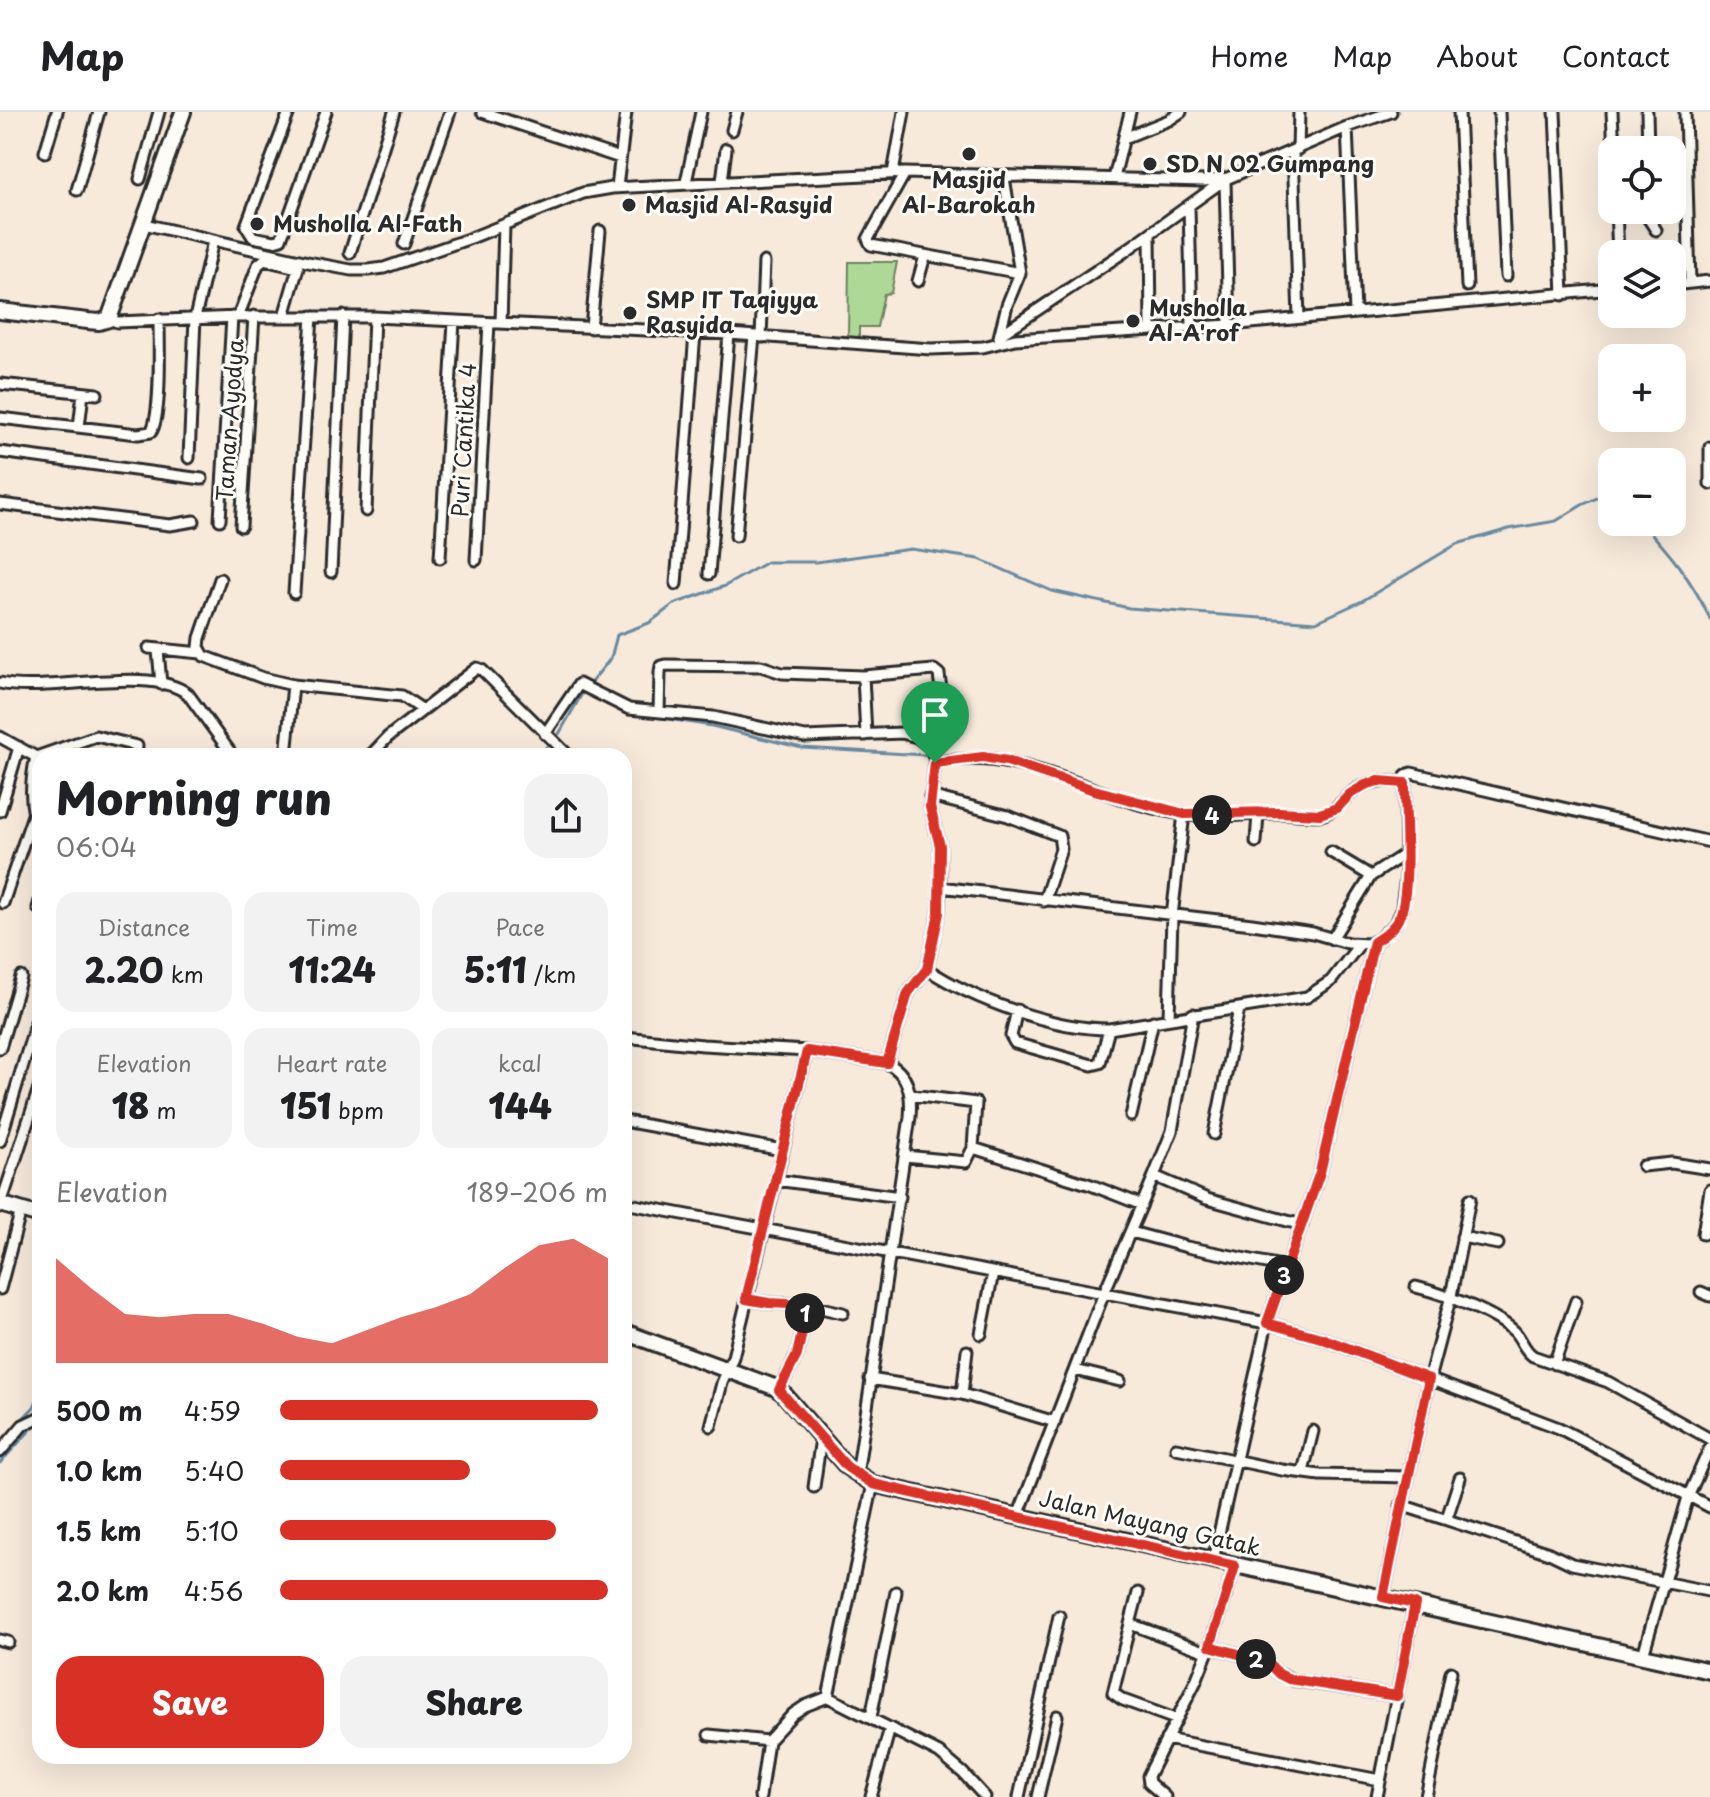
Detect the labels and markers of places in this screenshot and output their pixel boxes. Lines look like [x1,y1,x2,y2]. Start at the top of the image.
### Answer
marker: Masjid Al-Barokah [960,145,978,163]
place label: SD N 02 Gumpang [1166,146,1374,179]
marker: SD N 02 Gumpang [1141,155,1159,173]
place label: Masjid Al-Barokah [902,162,1036,220]
place label: Masjid Al-Rasyid [645,187,833,220]
marker: Masjid Al-Rasyid [620,196,638,214]
place label: Musholla Al-Fath [273,206,462,239]
marker: Musholla Al-Fath [248,215,266,233]
place label: SMP IT Taqiyya Rasyida [646,282,818,340]
place label: Musholla Al-A'rof [1149,290,1247,348]
marker: SMP IT Taqiyya Rasyida [621,304,639,322]
marker: Musholla Al-A'rof [1124,312,1142,330]
pin [901,681,969,763]
pin: 4 [1192,795,1232,835]
pin: 3 [1264,1255,1304,1295]
pin: 1 [785,1293,825,1333]
pin: 2 [1236,1639,1276,1679]

